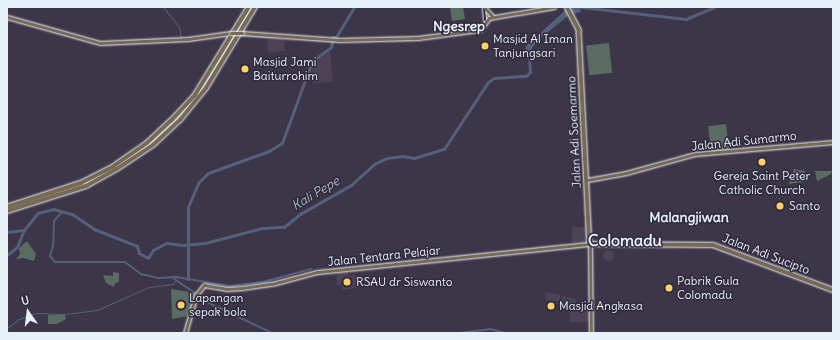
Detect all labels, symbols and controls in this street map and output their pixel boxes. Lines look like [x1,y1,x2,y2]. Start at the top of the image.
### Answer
district label: Ngesrep [433,18,485,34]
place label: Masjid Al Iman Tanjungsari [493,32,573,60]
marker: Masjid Al Iman Tanjungsari [480,41,490,51]
place label: Masjid Jami Baiturrohim [253,55,318,83]
marker: Masjid Jami Baiturrohim [240,64,250,74]
street label: Jalan Adi Soemarmo [564,76,584,188]
street label: Jalan Adi Sumarmo [691,128,797,154]
marker: Gereja Saint Peter Catholic Church [757,157,767,167]
place label: Gereja Saint Peter Catholic Church [714,169,810,197]
water label: Kali Pepe [289,174,343,214]
place label: Santo [789,199,820,213]
marker: Santo [774,200,786,212]
district label: Malangjiwan [649,209,729,225]
district label: Colomadu [588,230,662,250]
street label: Jalan Adi Sucipto [720,231,812,277]
street label: Jalan Tentara Pelajar [327,243,441,269]
place label: Pabrik Gula Colomadu [677,274,739,302]
place label: RSAU dr Siswanto [356,275,453,289]
marker: RSAU dr Siswanto [341,276,353,288]
marker: Pabrik Gula Colomadu [664,283,674,293]
place label: Lapangan sepak bola [189,291,247,319]
north arrow [8,292,48,332]
text: U [20,293,30,308]
place label: Masjid Angkasa [559,299,643,313]
marker: Lapangan sepak bola [176,300,186,310]
marker: Masjid Angkasa [546,301,556,311]

